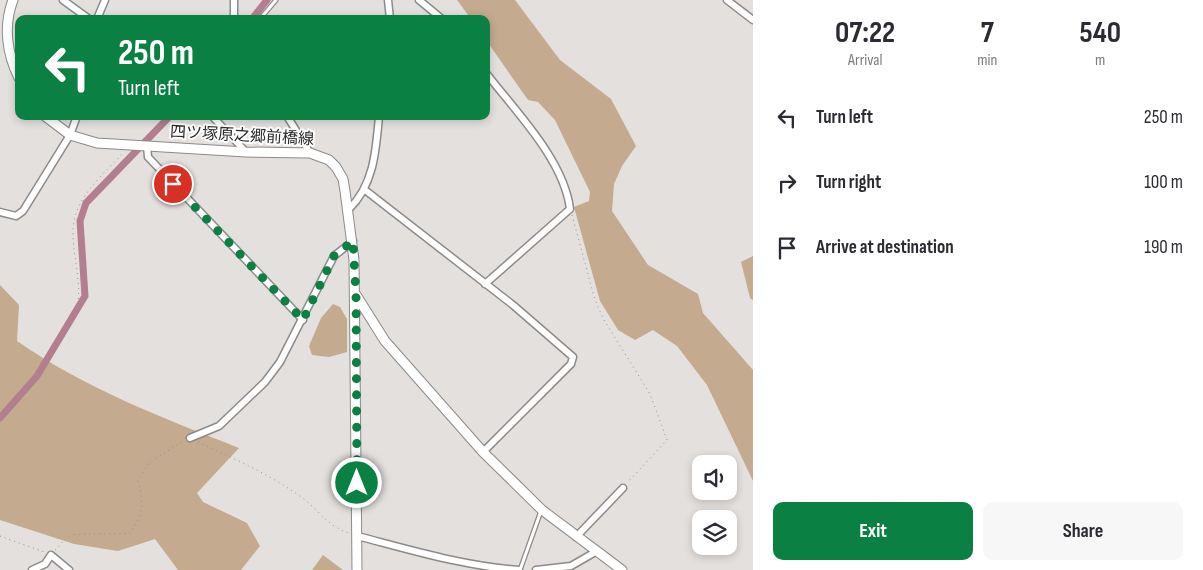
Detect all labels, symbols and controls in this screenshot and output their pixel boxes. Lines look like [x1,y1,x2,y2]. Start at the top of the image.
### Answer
text: 07:22 [835,15,895,51]
text: 7 [981,15,994,51]
text: 540 [1079,15,1121,51]
text: 250 m [118,32,194,75]
icon: left [35,35,100,100]
text: Arrival [848,51,882,70]
text: min [977,51,997,70]
text: m [1095,51,1105,70]
text: Turn left [118,75,180,102]
icon: left [773,104,801,132]
text: Turn left [816,106,873,129]
text: 250 m [1144,106,1183,129]
street label: 四ツ塚原之郷前橋線 [170,123,314,149]
pin [152,163,194,205]
icon: right [773,169,801,197]
icon: arrive [159,170,187,198]
text: Turn right [816,171,881,194]
text: 100 m [1144,171,1183,194]
icon: arrive [773,234,801,262]
text: Arrive at destination [816,236,954,259]
text: 190 m [1144,236,1183,259]
map controls [692,455,737,555]
button: sound [692,455,737,500]
position arrow [330,456,382,508]
button: Exit [773,502,973,560]
button: Share [983,502,1183,560]
button: layers [692,510,737,555]

